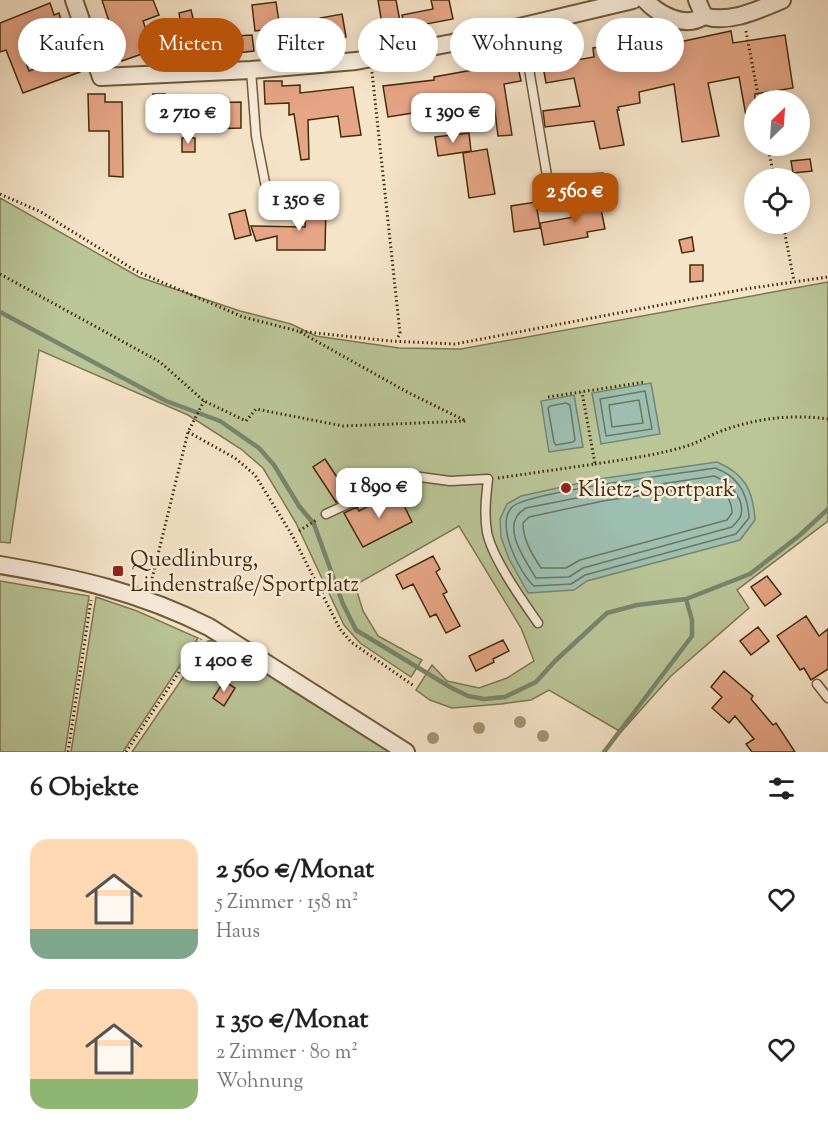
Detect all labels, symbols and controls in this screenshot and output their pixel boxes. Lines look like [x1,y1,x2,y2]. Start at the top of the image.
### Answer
chip: Kaufen [18,18,126,72]
chip: Mieten [138,18,244,72]
chip: Filter [256,18,346,72]
chip: Neu [358,18,438,72]
chip: Wohnung [450,18,584,72]
chip: Haus [596,18,684,72]
north arrow [744,90,810,156]
map controls [744,90,810,234]
pin: 1 390 € [398,93,508,144]
pin: 2 710 € [133,94,243,145]
text: 1 390 € [425,98,481,127]
text: 2 710 € [159,99,217,128]
button: locate [744,168,810,234]
pin: 2 560 € [520,173,630,224]
text: 2 560 € [546,178,604,207]
pin: 1 350 € [244,181,354,232]
text: 1 350 € [272,186,326,215]
pin: 1 890 € [324,468,434,519]
text: 1 890 € [350,473,408,502]
place label: Klietz-Sportpark [578,475,735,507]
marker: Klietz-Sportpark [559,481,573,495]
place label: Quedlinburg, Lindenstraße/Sportplatz [130,545,359,602]
marker: Quedlinburg, Lindenstraße/Sportplatz [111,564,125,578]
pin: 1 400 € [169,642,279,693]
text: 1 400 € [195,647,253,676]
text: 6 Objekte [30,770,139,807]
icon: filters [765,772,798,805]
text: 2 560 €/Monat [216,852,374,889]
icon: home [78,863,150,935]
icon: heart [765,883,798,916]
text: 5 Zimmer · 158 m² [216,889,358,918]
text: Haus [216,918,260,947]
text: 1 350 €/Monat [216,1002,368,1039]
icon: home [78,1013,150,1085]
icon: heart [765,1033,798,1066]
text: 2 Zimmer · 80 m² [216,1039,358,1068]
text: Wohnung [216,1068,303,1097]

